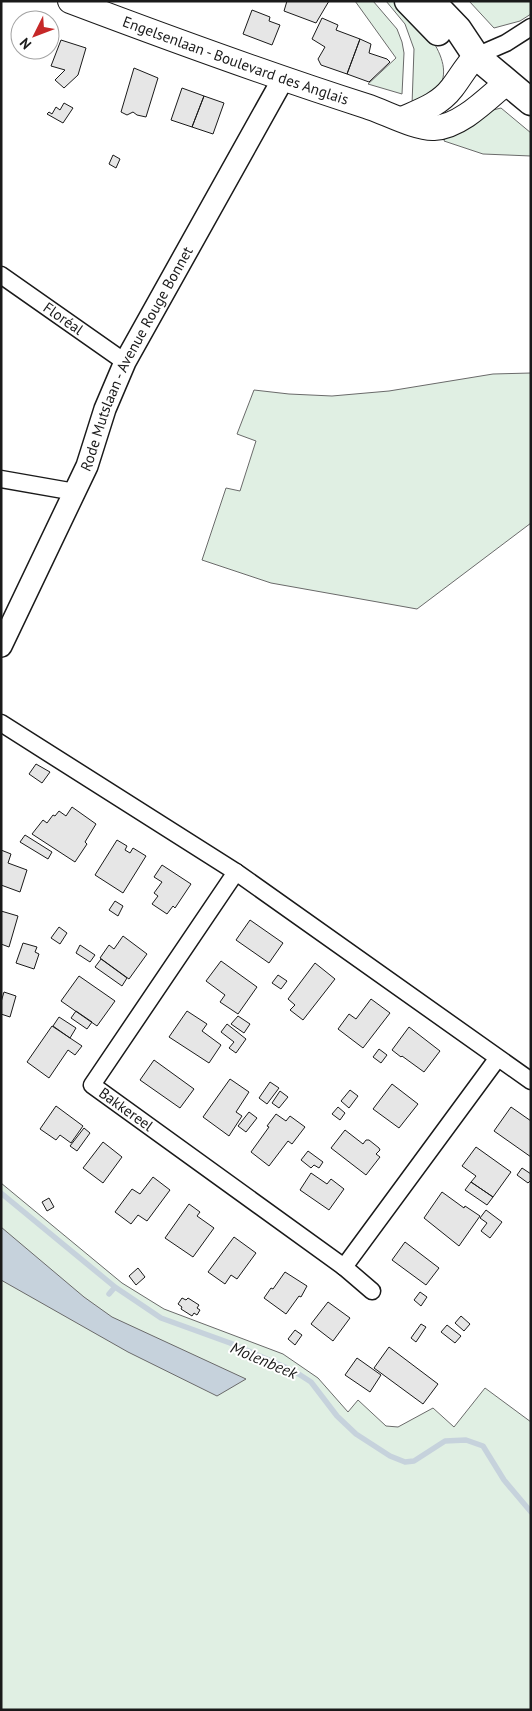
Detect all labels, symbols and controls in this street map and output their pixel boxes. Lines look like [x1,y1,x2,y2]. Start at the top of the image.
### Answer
north arrow [10,10,60,60]
street label: Engelsenlaan - Boulevard des Anglais [120,12,351,109]
text: N [16,34,35,53]
street label: Rode Mutslaan - Avenue Rouge Bonnet [76,243,197,474]
street label: Floréal [40,298,88,339]
street label: Bakkereel [95,1083,158,1136]
water label: Molenbeek [228,1337,301,1383]

